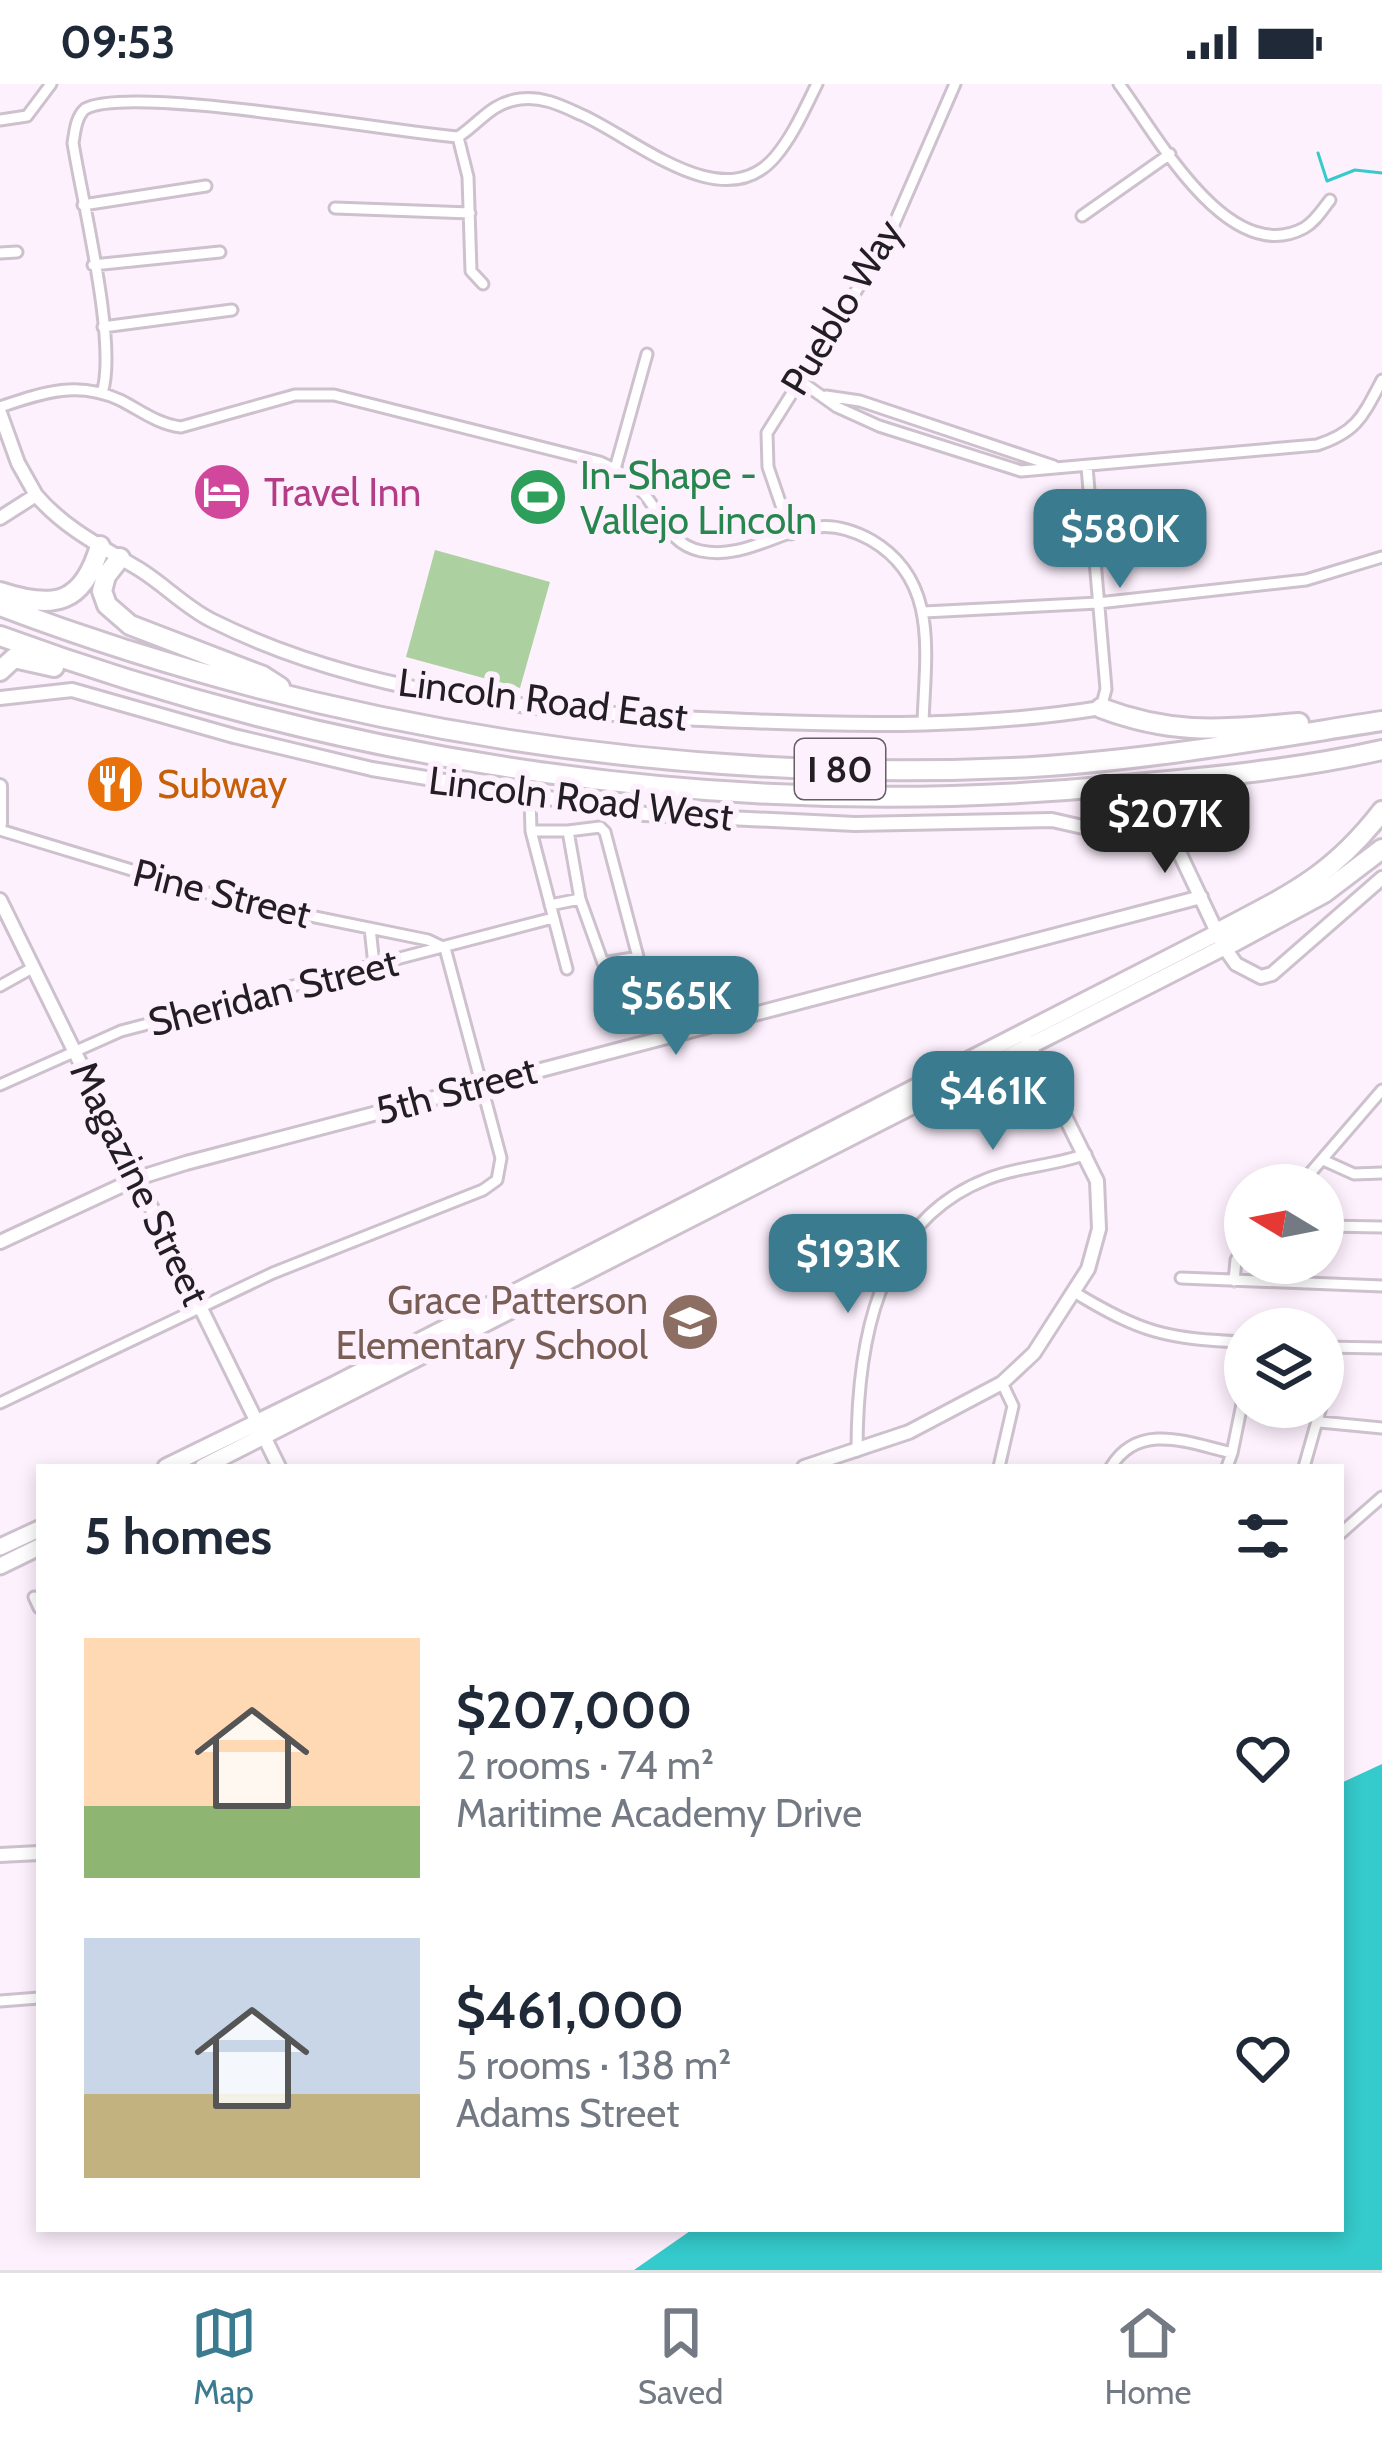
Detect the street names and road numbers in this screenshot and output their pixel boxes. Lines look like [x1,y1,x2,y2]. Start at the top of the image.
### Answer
street label: Pueblo Way [770,210,912,404]
street label: Lincoln Road East [396,657,690,741]
road number: I 80 [795,739,885,799]
street label: Lincoln Road West [426,756,736,840]
street label: Pine Street [128,848,316,938]
street label: Sheridan Street [143,938,403,1046]
street label: 5th Street [370,1046,542,1134]
street label: Magazine Street [60,1053,220,1313]

